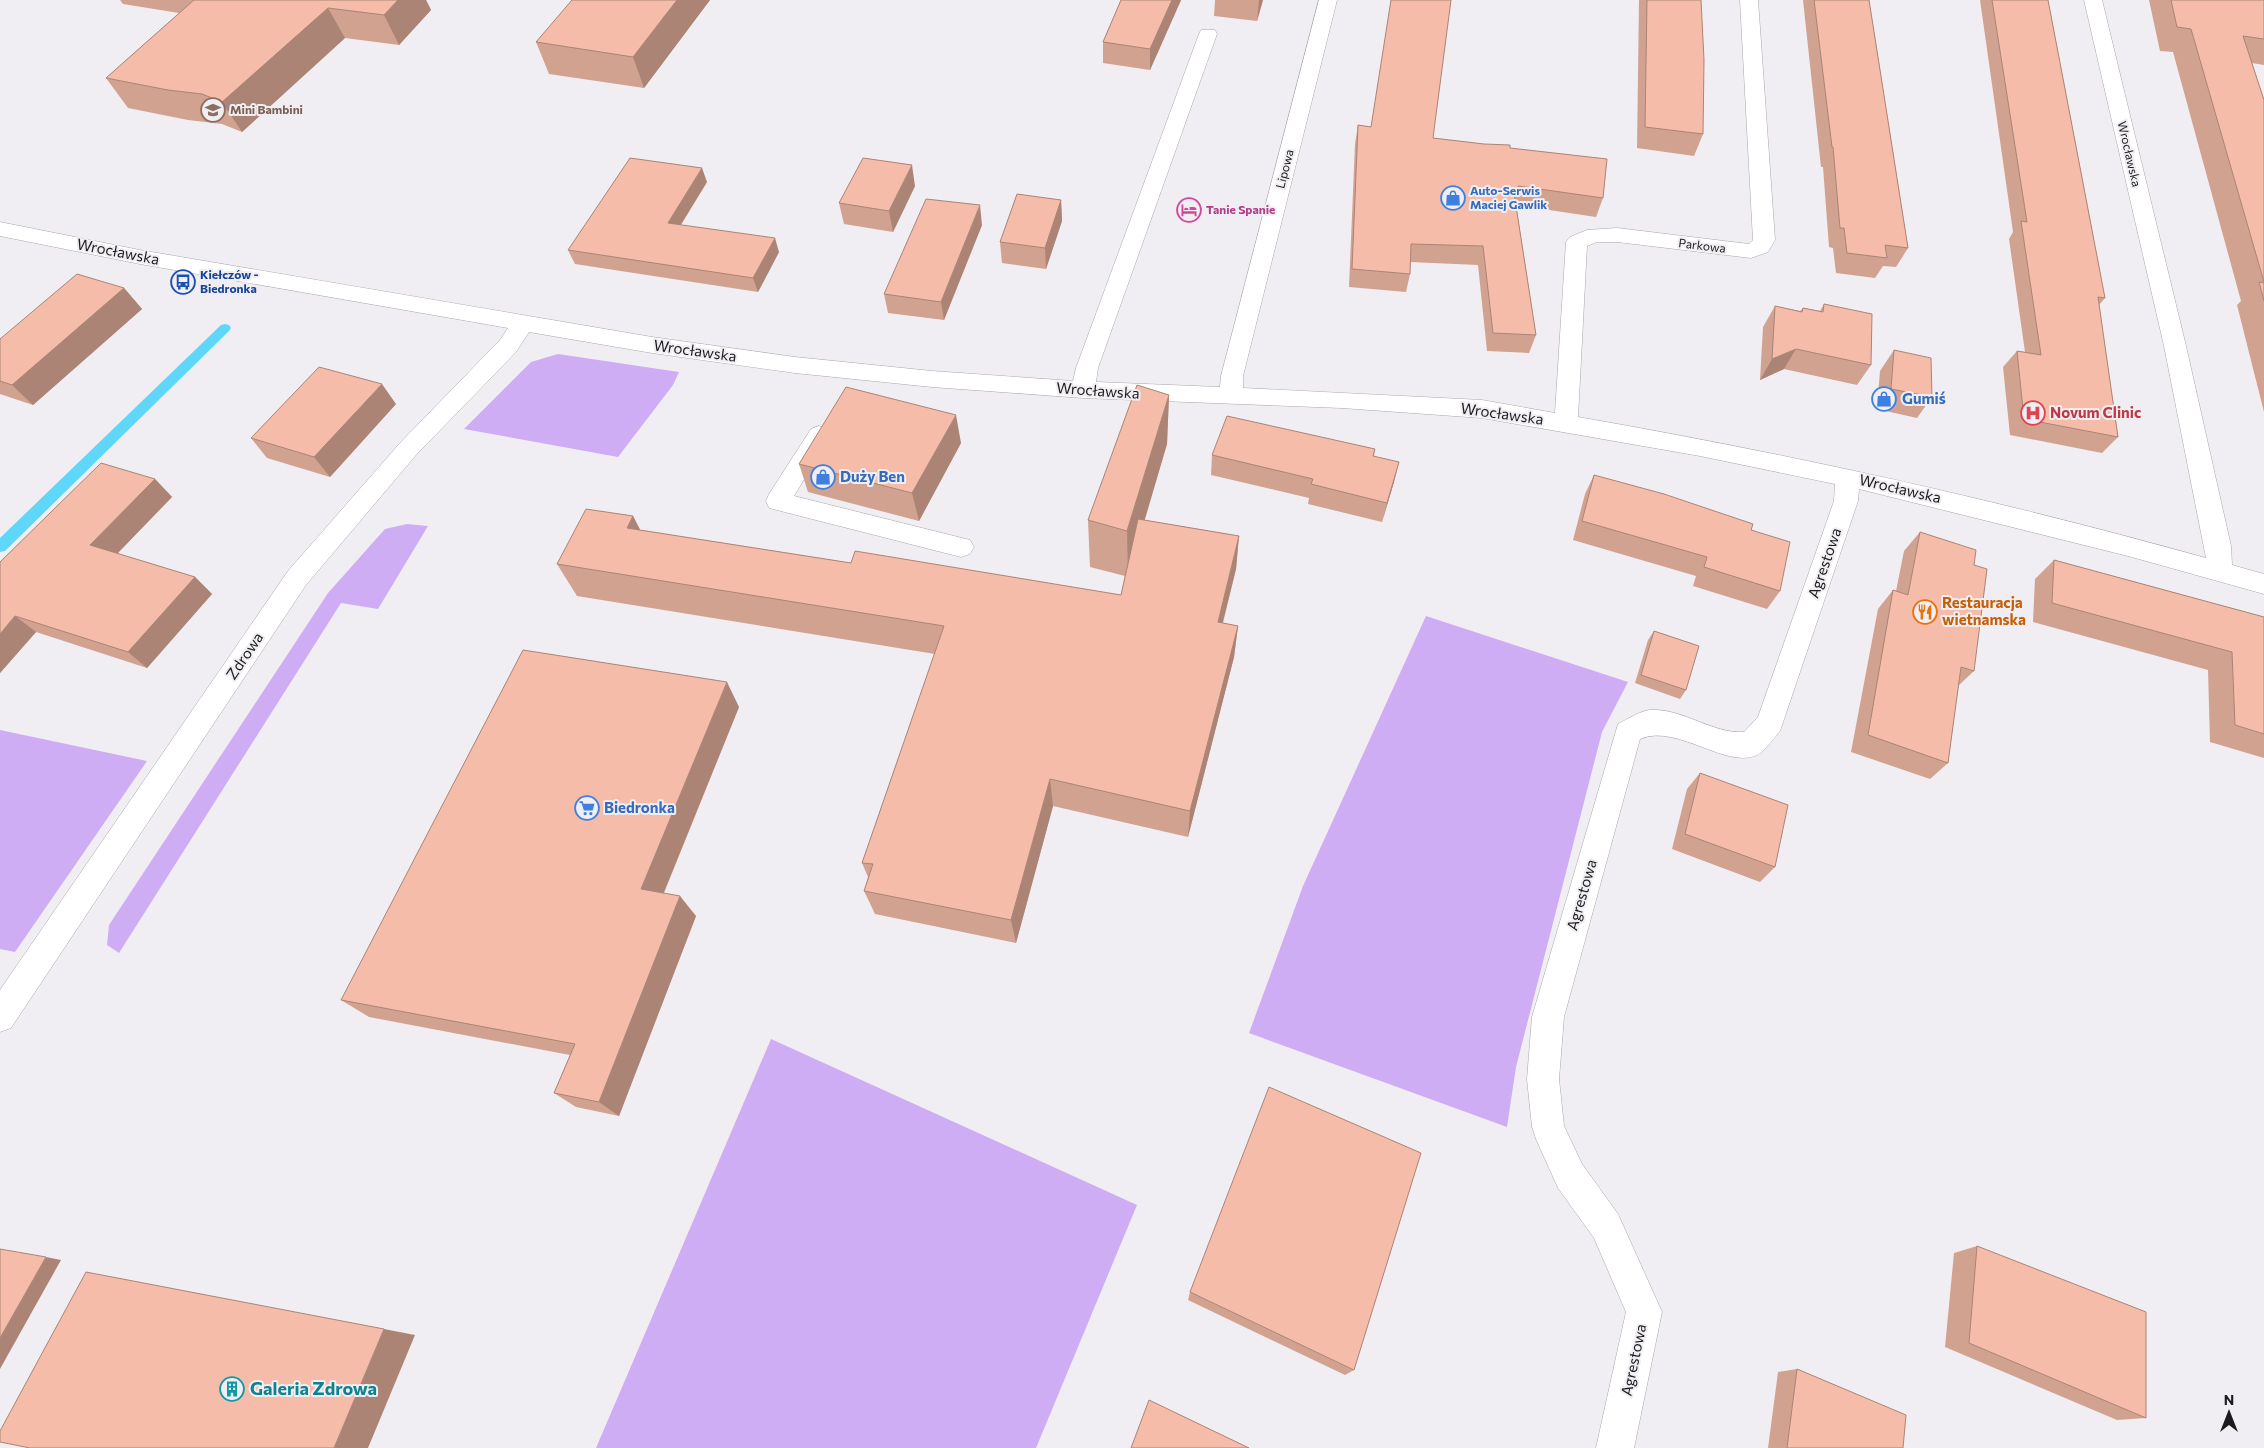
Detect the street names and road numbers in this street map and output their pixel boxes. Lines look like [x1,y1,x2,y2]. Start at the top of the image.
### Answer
street label: Wrocławska [2116,120,2144,188]
street label: Lipowa [1272,148,1296,190]
street label: Wrocławska [75,234,161,268]
street label: Parkowa [1678,235,1727,255]
street label: Wrocławska [652,335,738,365]
street label: Wrocławska [1056,378,1140,402]
street label: Wrocławska [1459,398,1545,428]
street label: Wrocławska [1857,470,1943,506]
street label: Agrestowa [1804,525,1844,600]
street label: Zdrowa [222,628,266,682]
street label: Agrestowa [1562,857,1600,932]
street label: Agrestowa [1617,1322,1649,1397]

